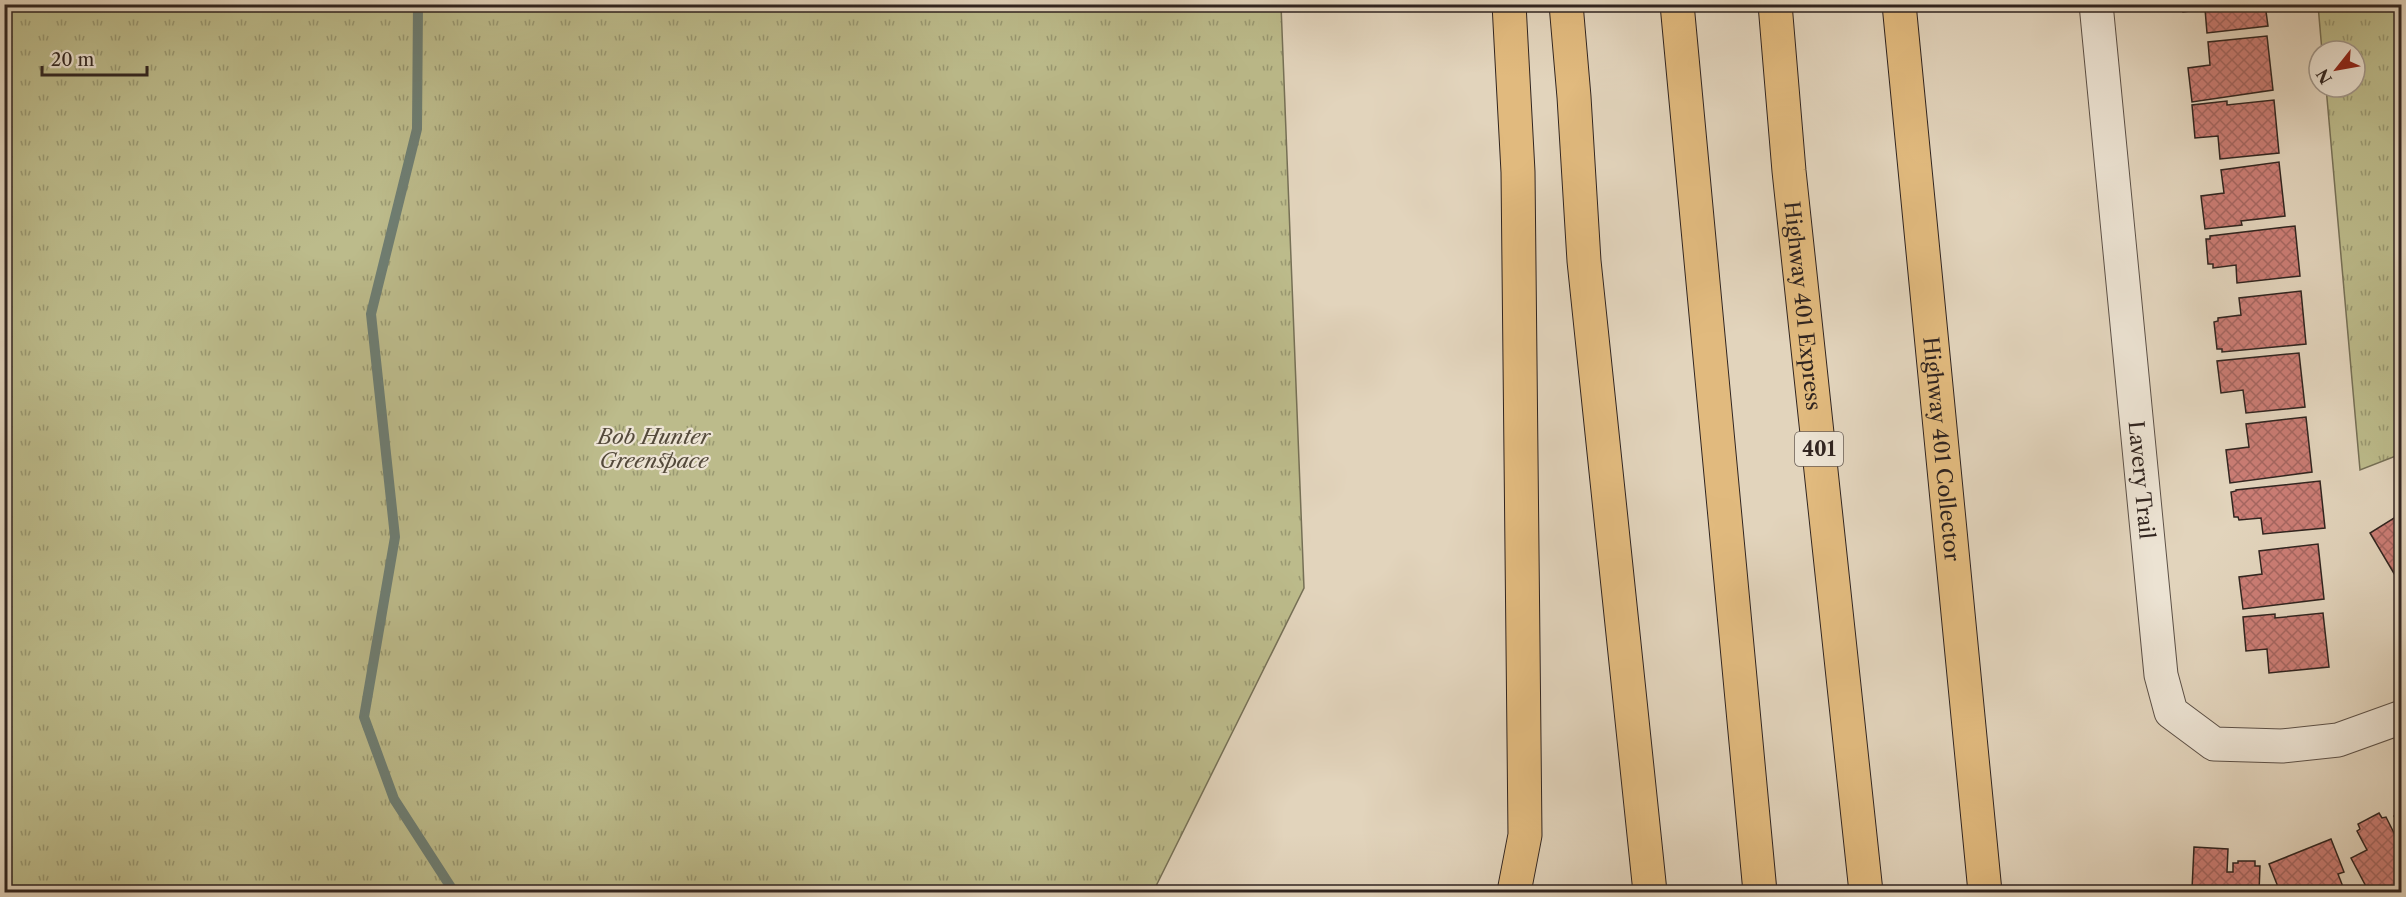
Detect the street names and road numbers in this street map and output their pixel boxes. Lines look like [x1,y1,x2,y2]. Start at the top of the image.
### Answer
street label: Highway 401 Express [1780,200,1827,412]
street label: Highway 401 Collector [1919,335,1965,563]
street label: Lavery Trail [2124,419,2160,540]
road number: 401 [1795,432,1843,466]

